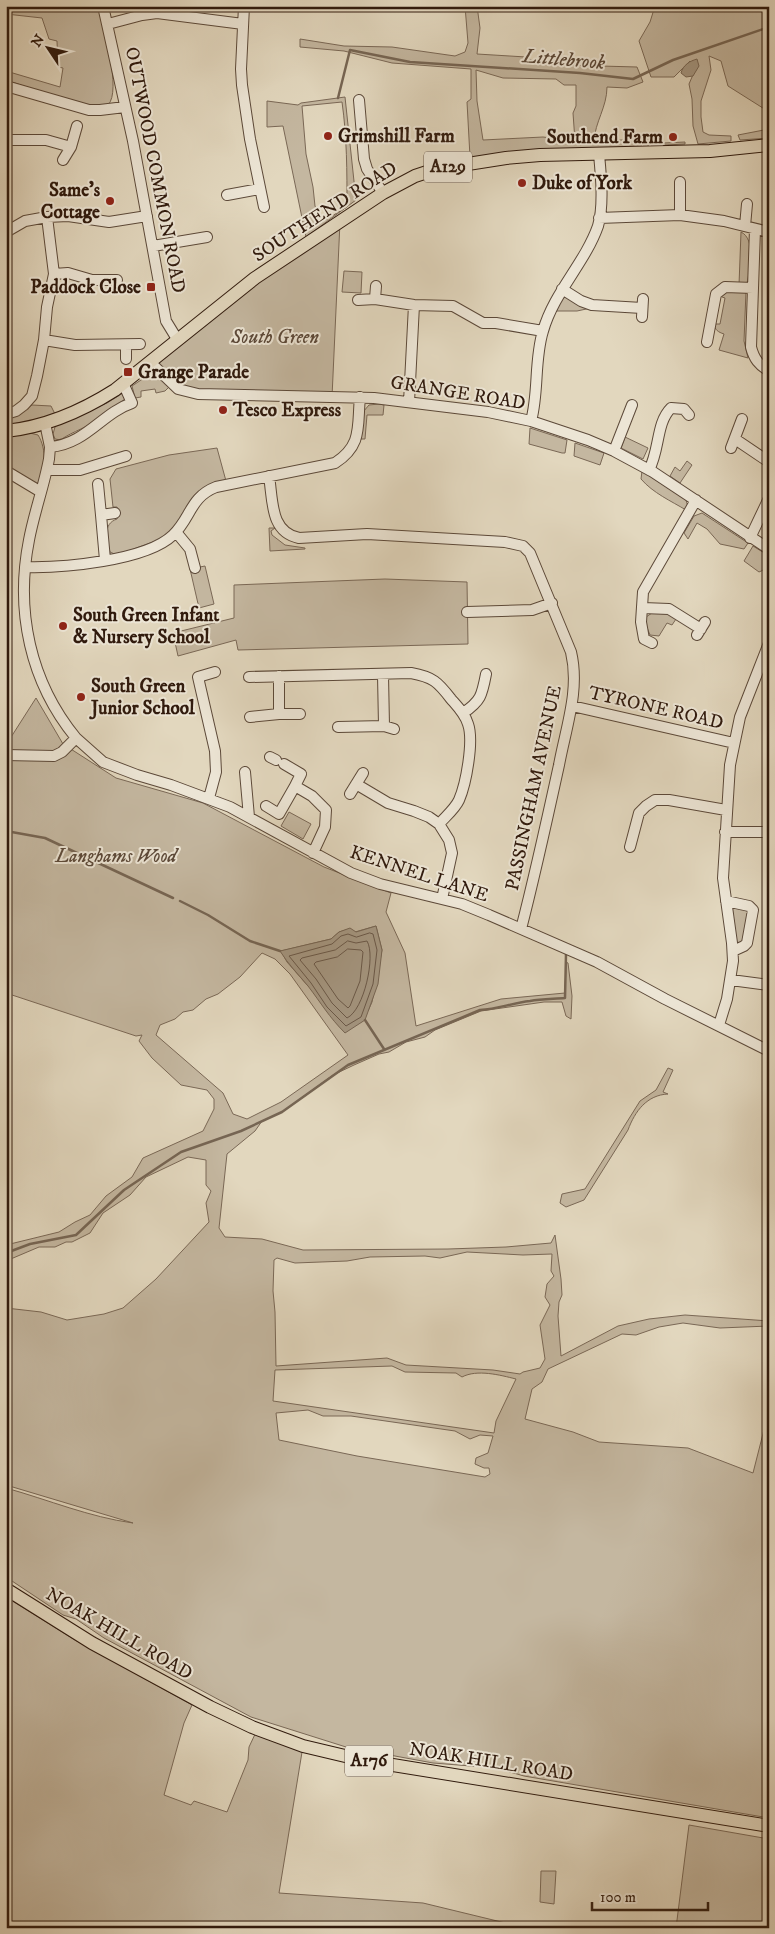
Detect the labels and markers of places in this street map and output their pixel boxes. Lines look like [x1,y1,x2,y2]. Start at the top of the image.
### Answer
place label: Grimshill Farm [338,125,455,148]
place label: Southend Farm [547,126,664,149]
marker: Grimshill Farm [322,130,334,142]
marker: Southend Farm [667,131,679,143]
place label: Duke of York [532,172,633,195]
marker: Duke of York [516,177,528,189]
place label: Same's Cottage [41,179,101,224]
marker: Same's Cottage [104,195,116,207]
place label: Paddock Close [30,276,141,299]
marker: Paddock Close [145,281,157,293]
place label: Grange Parade [138,361,249,384]
marker: Grange Parade [122,366,134,378]
place label: Tesco Express [232,399,342,422]
marker: Tesco Express [217,404,229,416]
place label: South Green Infant & Nursery School [73,604,220,649]
marker: South Green Infant & Nursery School [57,620,69,632]
place label: South Green Junior School [89,675,195,720]
marker: South Green Junior School [75,691,87,703]

